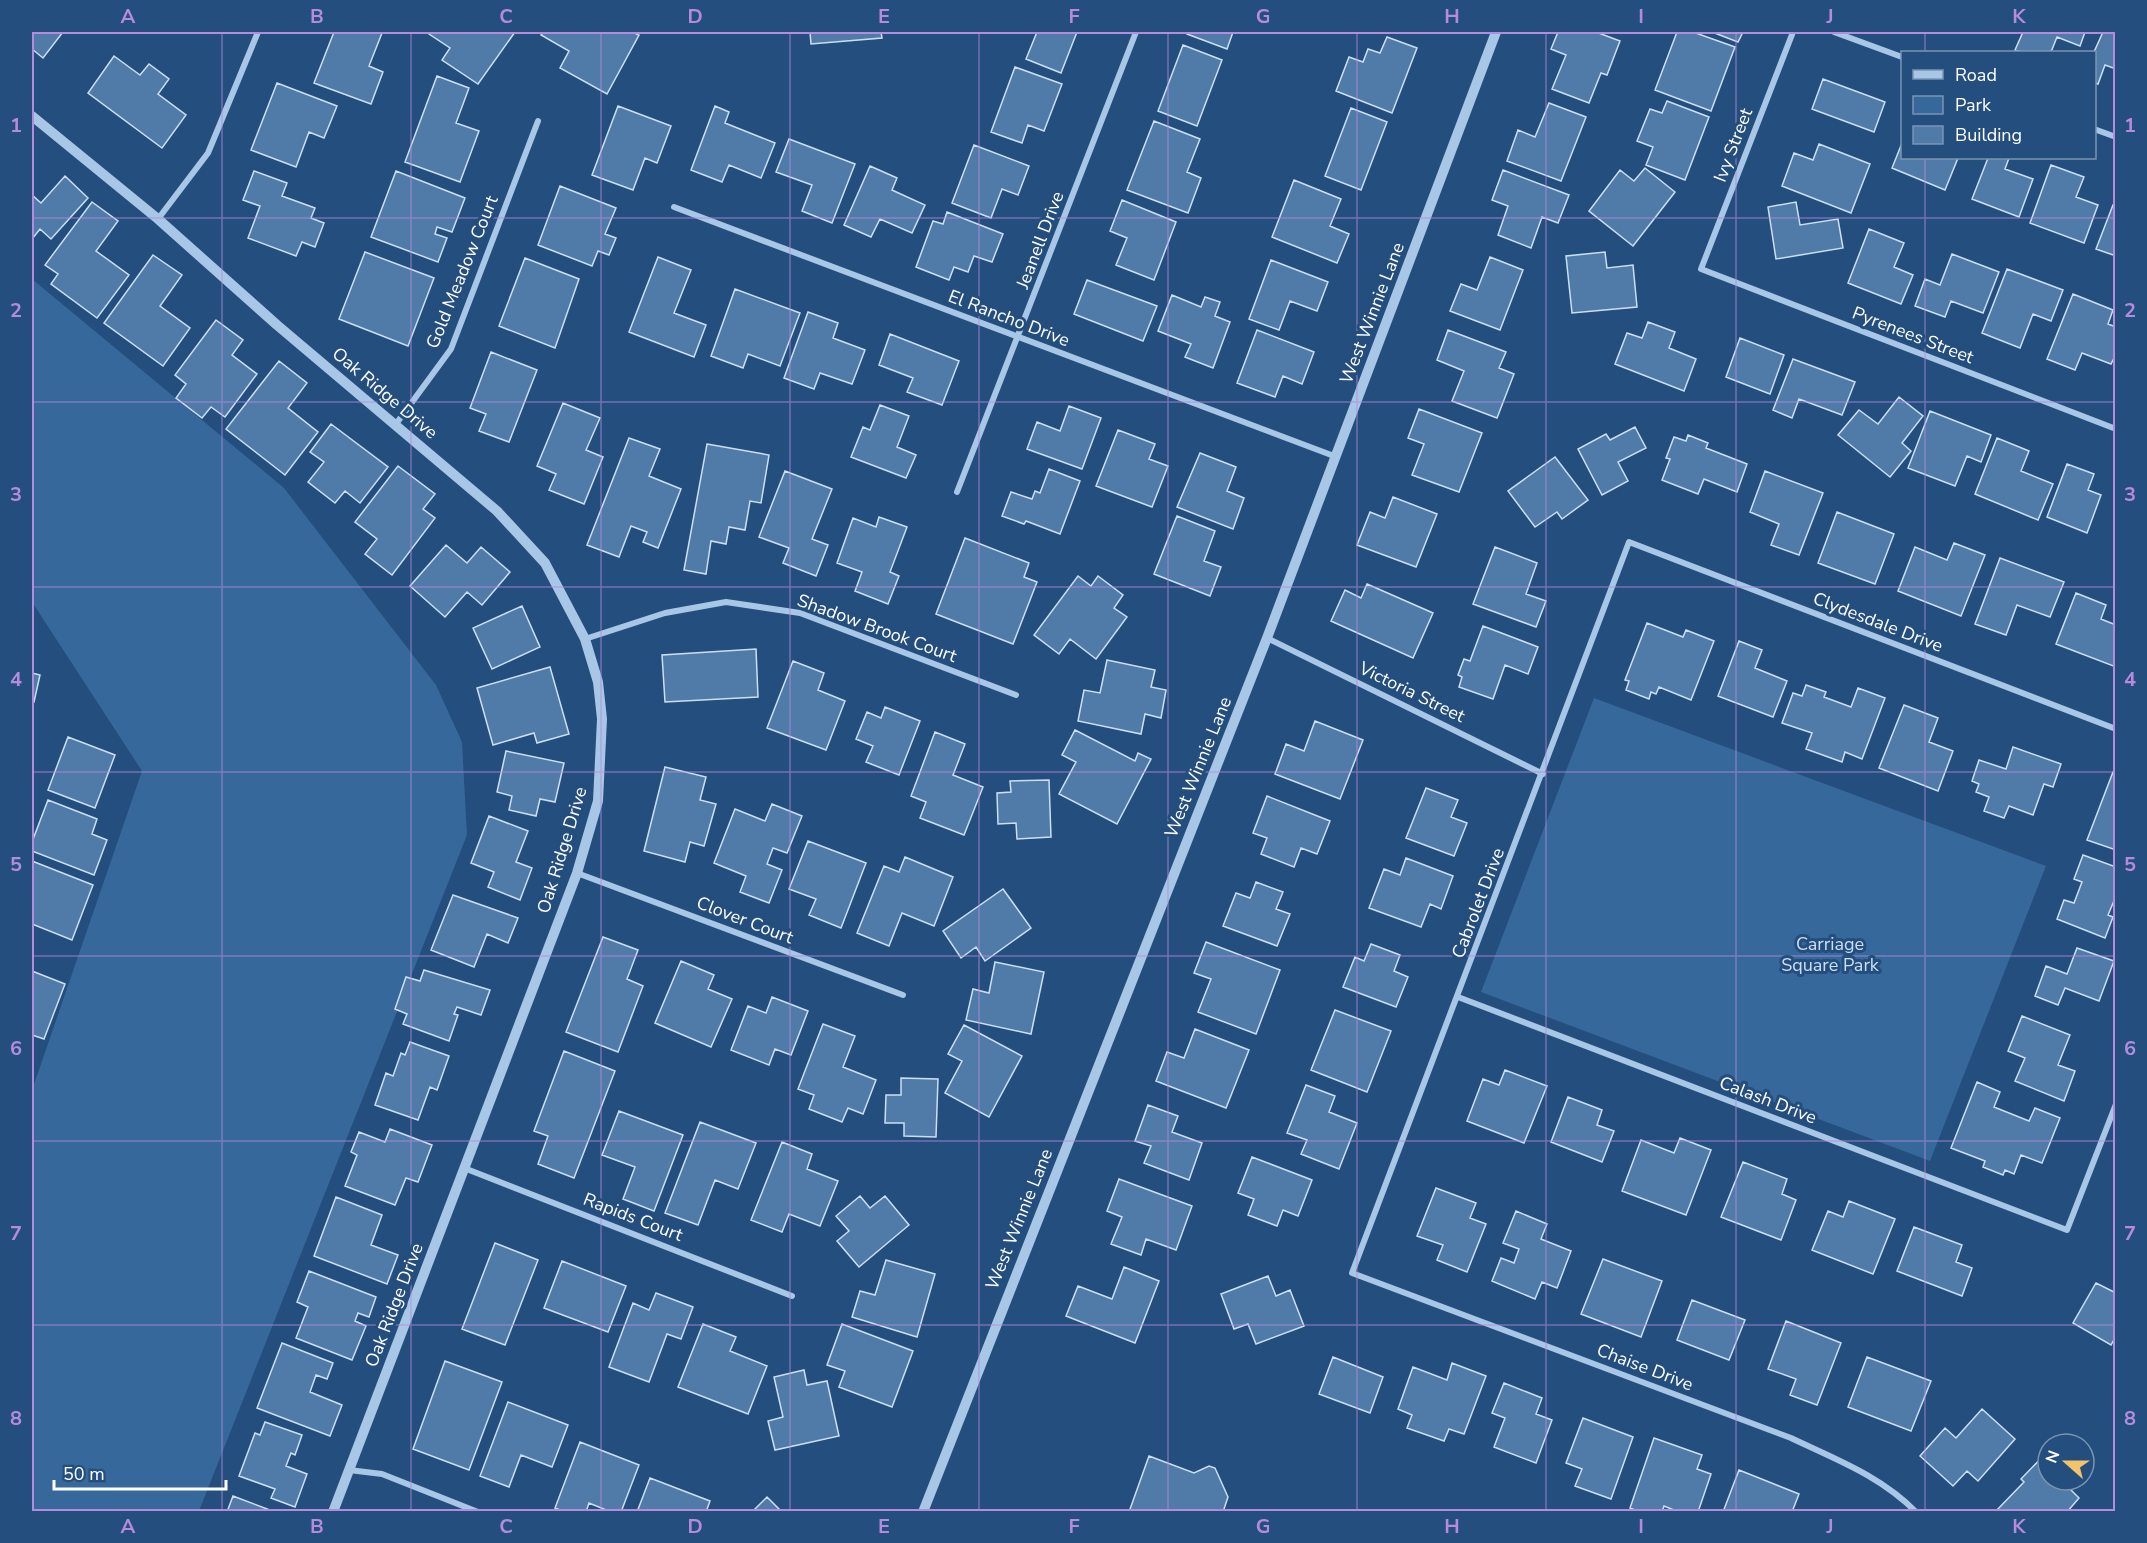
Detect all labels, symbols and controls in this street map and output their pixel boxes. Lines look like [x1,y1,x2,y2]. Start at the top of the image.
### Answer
text: A [121,3,136,30]
text: B [310,3,324,30]
text: C [499,3,513,30]
text: D [687,3,703,30]
text: E [878,3,890,30]
text: F [1068,3,1080,30]
text: G [1256,3,1270,30]
text: H [1444,3,1460,30]
text: I [1638,3,1644,30]
text: J [1825,3,1834,30]
text: K [2012,3,2026,30]
legend [1901,51,2096,159]
text: Road [1955,63,1997,87]
text: Park [1955,93,1992,117]
street label: Ivy Street [1708,104,1758,185]
text: 1 [10,112,22,139]
text: 1 [2124,112,2136,139]
text: Building [1955,123,2022,147]
street label: Jeanell Drive [1010,188,1070,293]
street label: Gold Meadow Court [420,191,504,352]
street label: West Winnie Lane [1334,239,1410,387]
street label: El Rancho Drive [945,284,1073,352]
text: 2 [10,297,22,324]
text: 2 [2124,297,2136,324]
street label: Pyrenees Street [1849,301,1978,369]
street label: Oak Ridge Drive [327,342,443,444]
text: 3 [10,481,22,508]
text: 3 [2124,481,2136,508]
street label: Clydesdale Drive [1810,586,1946,658]
street label: Shadow Brook Court [794,588,961,668]
street label: Victoria Street [1354,656,1470,728]
text: 4 [10,666,22,693]
text: 4 [2124,666,2136,693]
street label: West Winnie Lane [1159,693,1237,841]
street label: Oak Ridge Drive [531,784,593,916]
street label: Cabrolet Drive [1446,844,1510,962]
text: 5 [10,851,22,878]
text: 5 [2124,851,2136,878]
street label: Clover Court [693,891,797,950]
park label: Carriage Square Park [1781,932,1880,977]
text: 6 [10,1035,22,1062]
text: 6 [2124,1035,2136,1062]
street label: Calash Drive [1716,1070,1820,1130]
street label: West Winnie Lane [980,1145,1058,1293]
street label: Rapids Court [580,1187,687,1247]
text: 7 [10,1220,22,1247]
text: 7 [2124,1220,2136,1247]
street label: Oak Ridge Drive [359,1239,429,1371]
street label: Chaise Drive [1593,1338,1697,1396]
text: 8 [10,1405,22,1432]
text: 8 [2124,1405,2136,1432]
north arrow [2036,1432,2096,1492]
text: N [2041,1447,2065,1467]
scale bar [54,1453,226,1491]
text: 50 m [63,1462,105,1486]
text: A [121,1513,136,1540]
text: B [310,1513,324,1540]
text: C [499,1513,513,1540]
text: D [687,1513,703,1540]
text: E [878,1513,890,1540]
text: F [1068,1513,1080,1540]
text: G [1256,1513,1270,1540]
text: H [1444,1513,1460,1540]
text: I [1638,1513,1644,1540]
text: J [1825,1513,1834,1540]
text: K [2012,1513,2026,1540]

